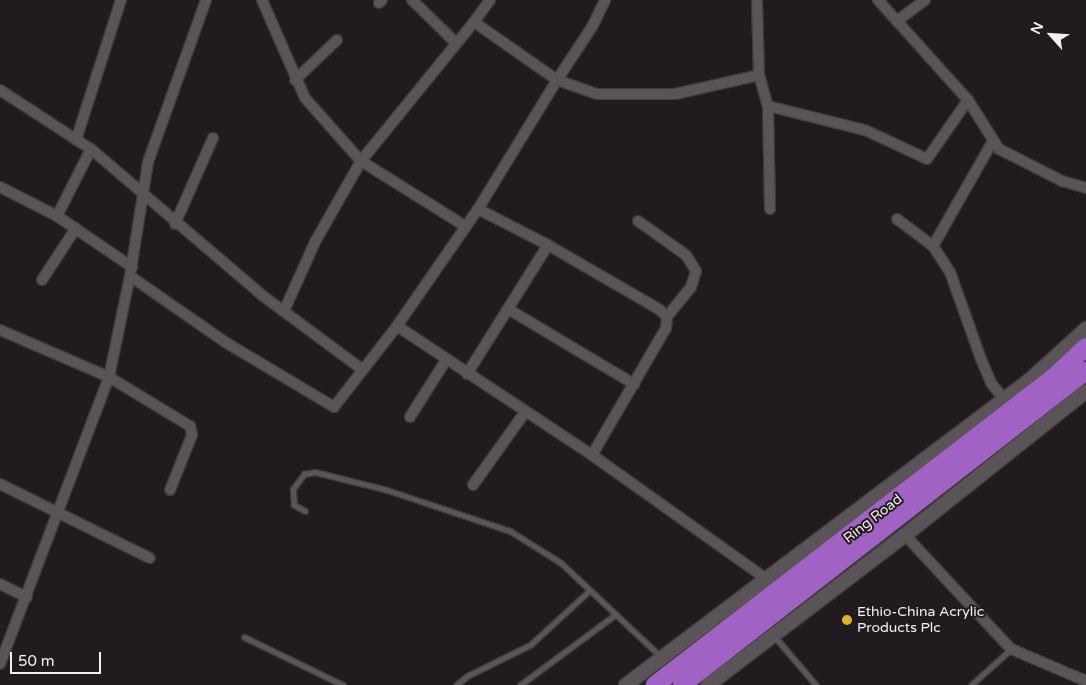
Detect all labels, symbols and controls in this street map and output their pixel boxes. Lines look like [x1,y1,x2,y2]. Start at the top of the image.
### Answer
north arrow [1026,10,1076,60]
text: N [1027,19,1047,37]
street label: Ring Road [840,491,906,547]
place label: Ethio-China Acrylic Products Plc [857,604,984,636]
marker: Ethio-China Acrylic Products Plc [841,614,853,626]
scale bar [12,642,104,674]
text: 50 m [18,652,55,670]

